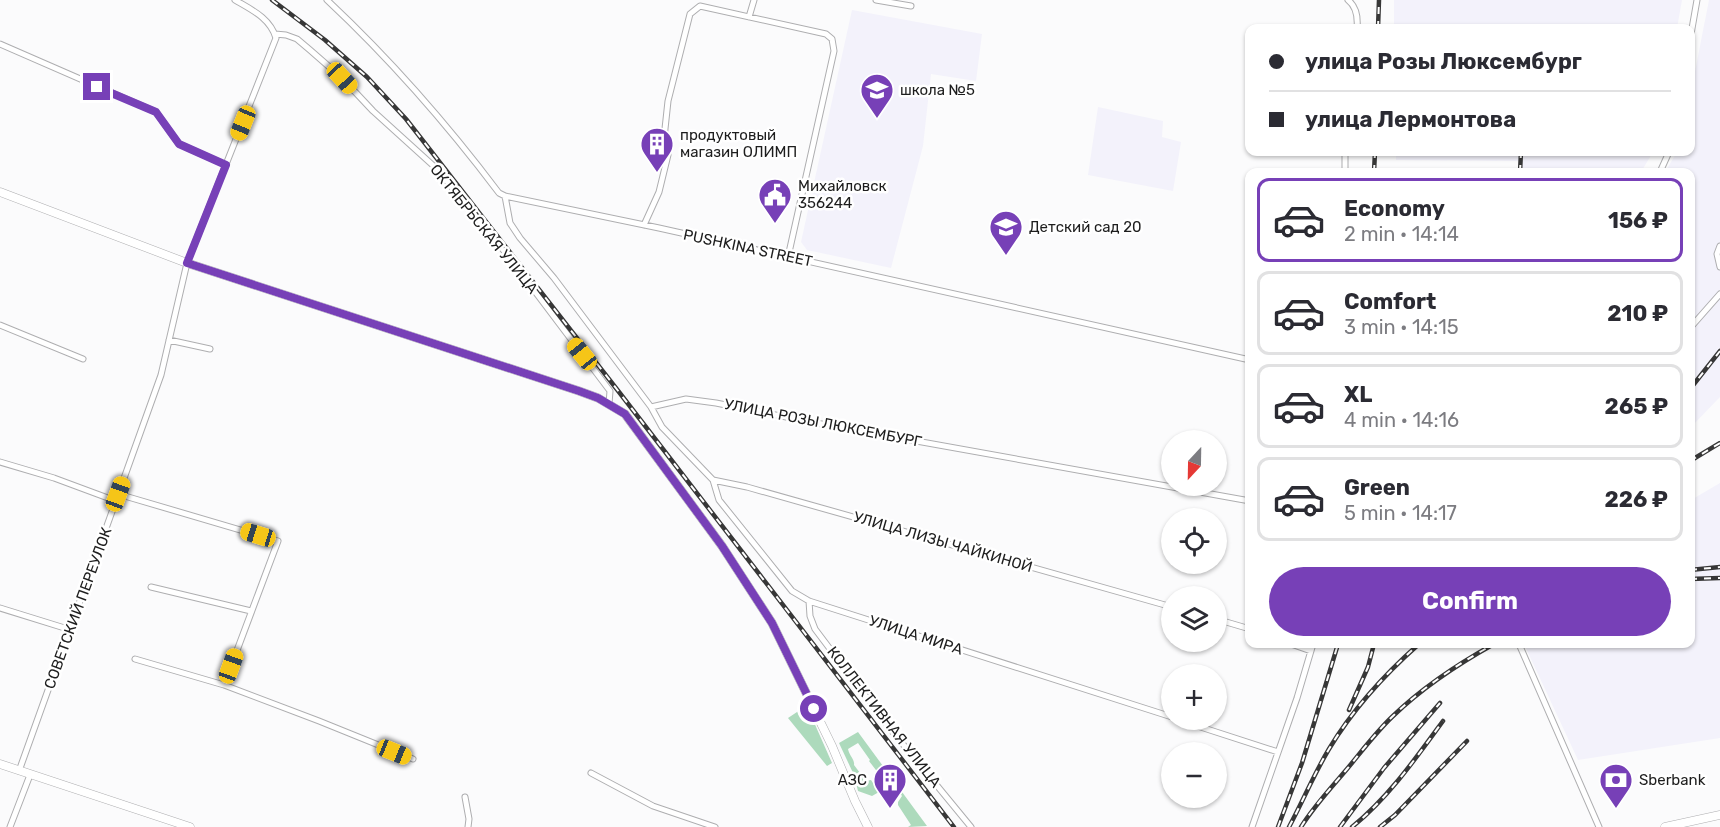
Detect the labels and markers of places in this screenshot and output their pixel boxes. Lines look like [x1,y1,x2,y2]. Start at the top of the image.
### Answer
school or university icon: школа №5 [859,72,895,119]
place label: школа №5 [900,81,975,99]
building icon: продуктовый магазин ОЛИМП [639,126,675,173]
place label: продуктовый магазин ОЛИМП [680,126,797,161]
public building icon: Михайловск 356244 [757,177,793,224]
place label: Михайловск 356244 [798,177,887,212]
school or university icon: Детский сад 20 [988,209,1024,256]
place label: Детский сад 20 [1029,218,1142,236]
building icon: АЗС [872,762,908,809]
bank icon: Sberbank [1598,762,1634,809]
place label: АЗС [838,771,867,789]
place label: Sberbank [1639,771,1706,789]

